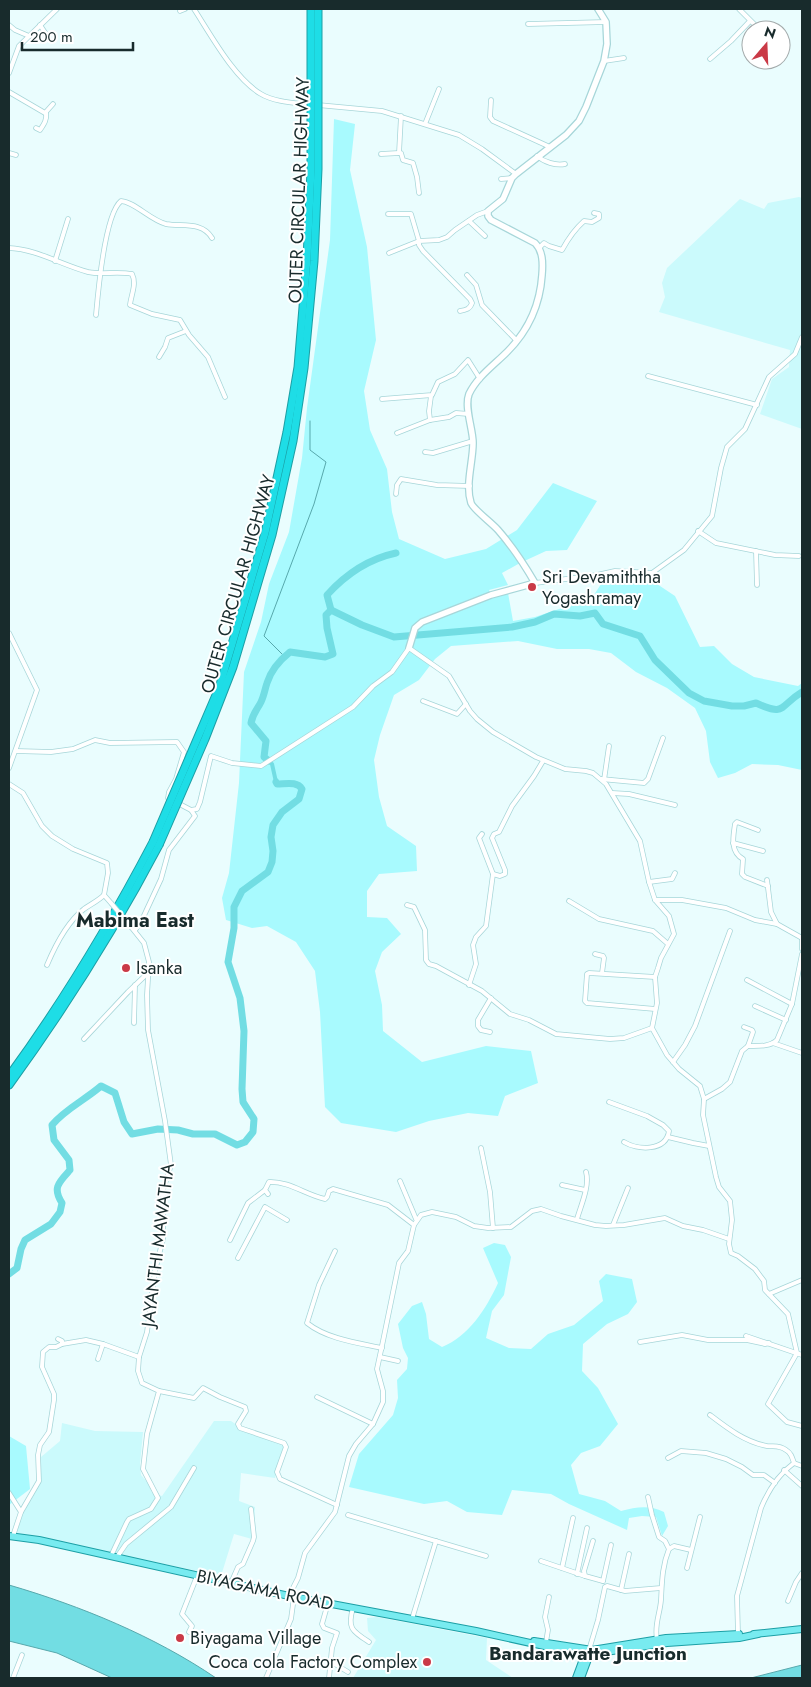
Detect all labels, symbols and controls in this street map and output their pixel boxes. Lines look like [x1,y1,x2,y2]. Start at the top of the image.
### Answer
scale bar [22,20,134,52]
north arrow [741,20,791,70]
text: N [762,21,779,44]
text: 200 m [30,26,73,48]
street label: OUTER CIRCULAR HIGHWAY [282,75,316,304]
street label: OUTER CIRCULAR HIGHWAY [194,471,282,696]
place label: Sri Devamiththa Yogashramay [542,564,661,611]
marker: Sri Devamiththa Yogashramay [526,581,538,593]
district label: Mabima East [76,906,195,935]
place label: Isanka [136,955,182,981]
marker: Isanka [120,962,132,974]
street label: JAYANTHI MAWATHA [135,1162,181,1330]
street label: BIYAGAMA ROAD [194,1563,336,1617]
place label: Biyagama Village [190,1625,321,1651]
marker: Biyagama Village [174,1632,186,1644]
district label: Bandarawatte Junction [489,1640,687,1667]
place label: Coca cola Factory Complex [208,1649,417,1675]
marker: Coca cola Factory Complex [421,1656,433,1668]

